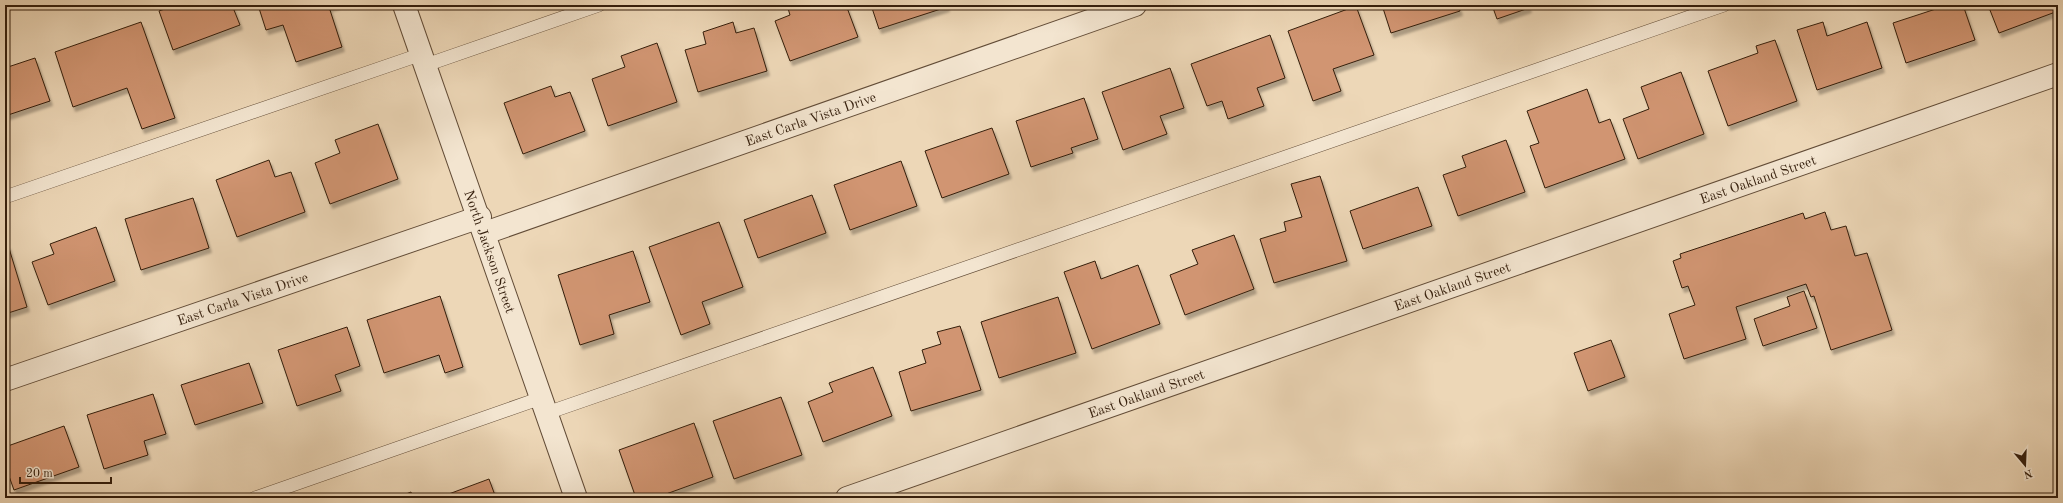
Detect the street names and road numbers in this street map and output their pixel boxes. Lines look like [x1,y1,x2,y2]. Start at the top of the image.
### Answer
street label: East Carla Vista Drive [744,90,878,149]
street label: East Oakland Street [1698,153,1818,207]
street label: North Jackson Street [461,188,517,315]
street label: East Oakland Street [1392,260,1512,314]
street label: East Carla Vista Drive [175,271,310,328]
street label: East Oakland Street [1087,367,1207,421]

